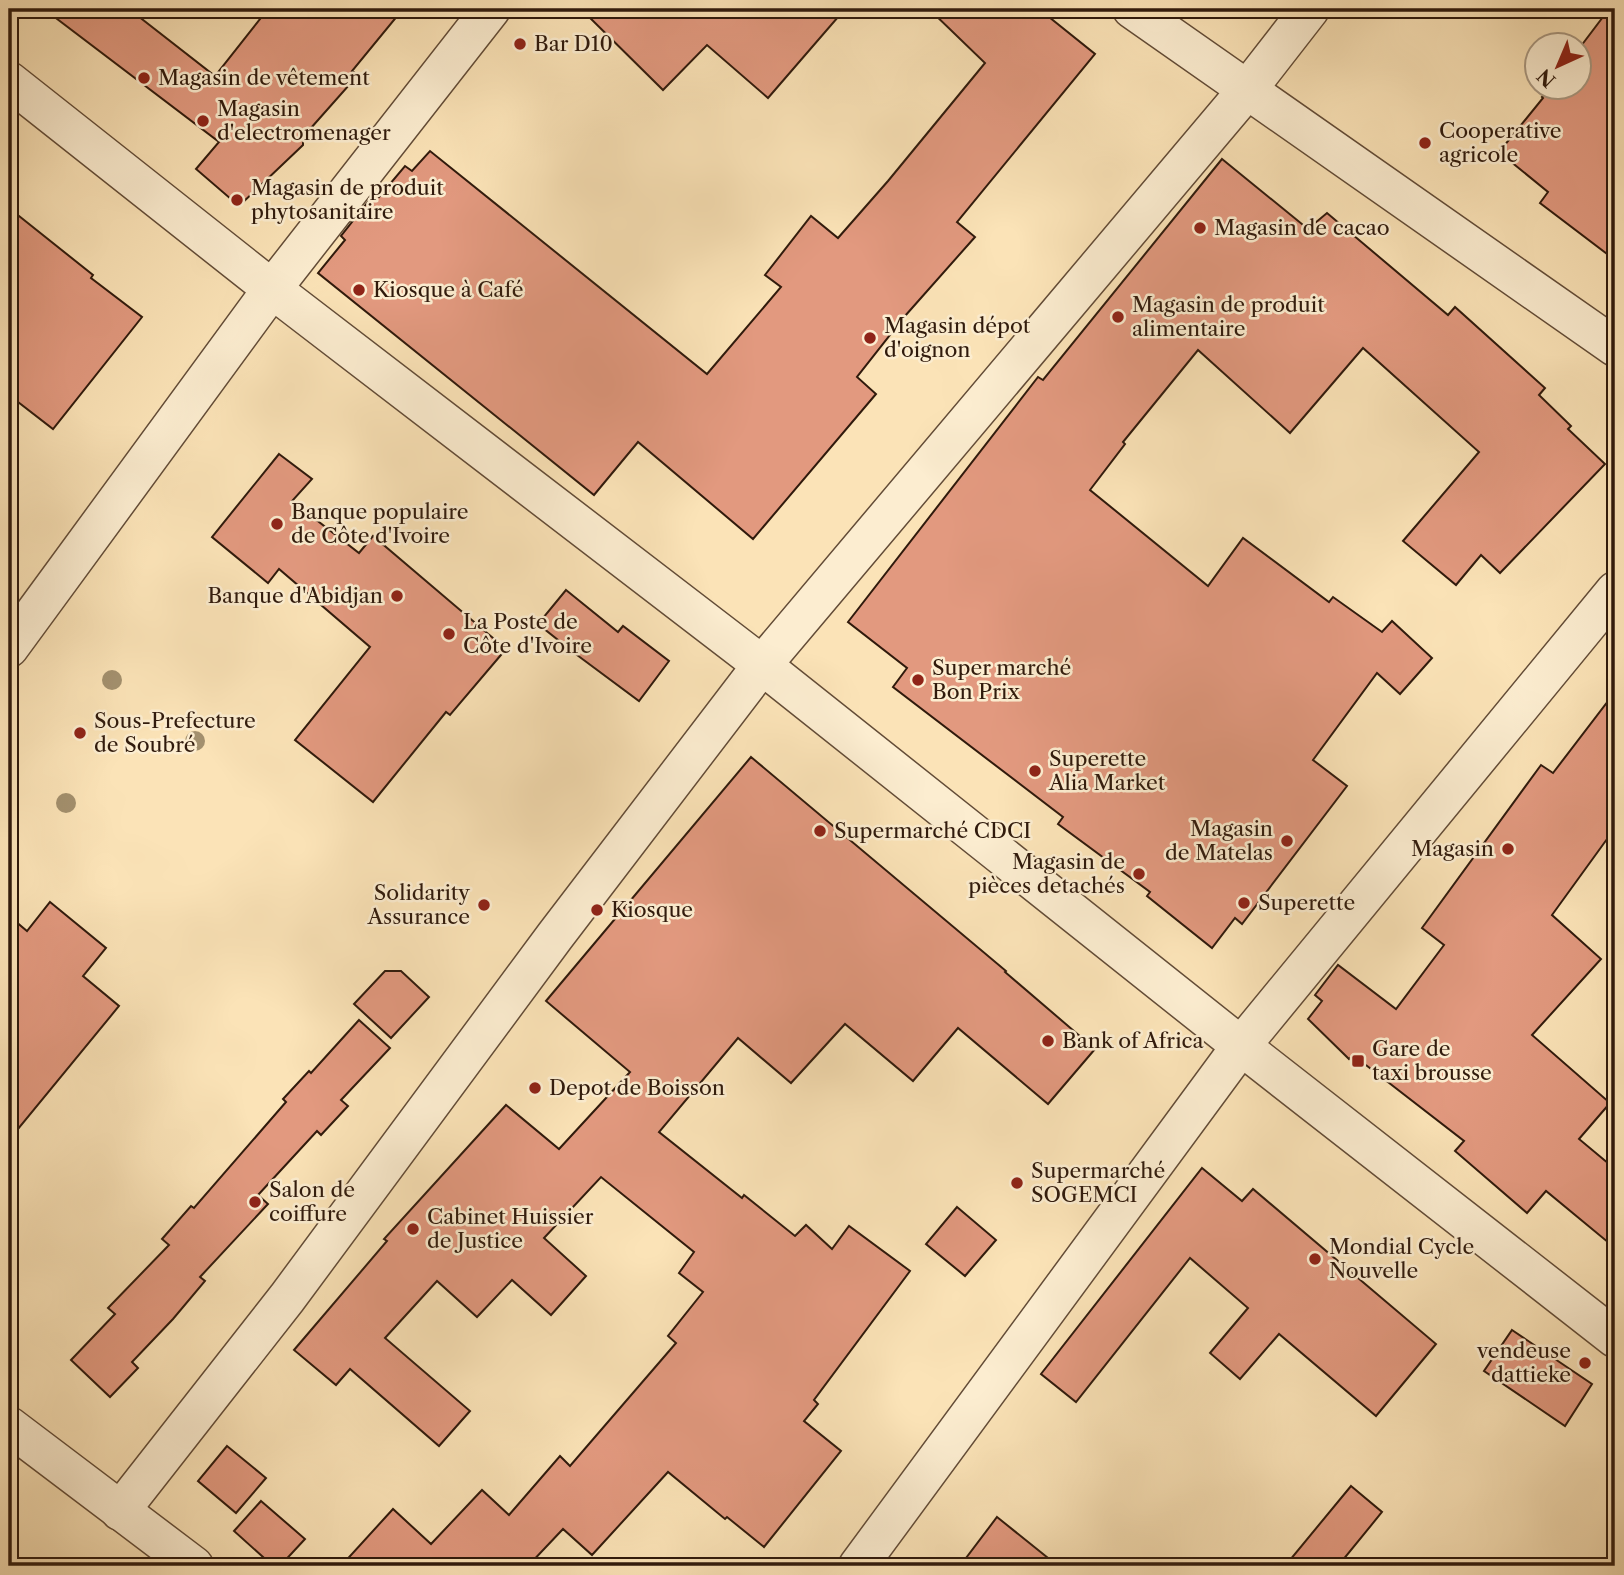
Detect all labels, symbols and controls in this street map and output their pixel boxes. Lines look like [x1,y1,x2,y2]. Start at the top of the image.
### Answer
place label: Bar D10 [534,31,613,56]
north arrow [1522,32,1592,102]
marker: Bar D10 [512,36,528,52]
text: N [1533,64,1560,92]
place label: Magasin de vêtement [158,65,370,90]
marker: Magasin de vêtement [136,70,152,86]
place label: Magasin d'electromenager [217,96,391,145]
marker: Magasin d'electromenager [195,113,211,129]
place label: Cooperative agricole [1439,118,1562,167]
marker: Cooperative agricole [1417,135,1433,151]
place label: Magasin de produit phytosanitaire [251,175,444,224]
marker: Magasin de produit phytosanitaire [229,192,245,208]
place label: Magasin de cacao [1214,215,1390,240]
marker: Magasin de cacao [1192,220,1208,236]
place label: Kiosque à Café [373,277,523,302]
marker: Kiosque à Café [351,282,367,298]
place label: Magasin de produit alimentaire [1132,292,1325,341]
marker: Magasin de produit alimentaire [1110,309,1126,325]
place label: Magasin dépot d'oignon [884,313,1031,362]
marker: Magasin dépot d'oignon [862,330,878,346]
place label: Banque populaire de Côte d'Ivoire [291,499,469,548]
marker: Banque populaire de Côte d'Ivoire [269,516,285,532]
place label: Banque d'Abidjan [207,583,383,608]
marker: Banque d'Abidjan [389,588,405,604]
place label: La Poste de Côte d'Ivoire [463,609,592,658]
marker: La Poste de Côte d'Ivoire [441,626,457,642]
place label: Super marché Bon Prix [932,655,1071,704]
marker: Super marché Bon Prix [910,672,926,688]
place label: Sous-Prefecture de Soubré [94,708,256,757]
marker: Sous-Prefecture de Soubré [72,725,88,741]
place label: Superette Alia Market [1048,746,1166,795]
marker: Superette Alia Market [1027,763,1043,779]
place label: Magasin de Matelas [1165,816,1273,865]
place label: Supermarché CDCI [834,818,1031,843]
marker: Supermarché CDCI [812,823,828,839]
marker: Magasin de Matelas [1279,833,1295,849]
place label: Magasin [1411,836,1494,861]
marker: Magasin [1500,841,1516,857]
place label: Magasin de pièces detachés [968,849,1125,898]
marker: Magasin de pièces detachés [1131,866,1147,882]
place label: Solidarity Assurance [366,880,470,929]
place label: Superette [1258,890,1355,915]
marker: Superette [1236,895,1252,911]
marker: Solidarity Assurance [476,897,492,913]
place label: Kiosque [611,897,693,922]
marker: Kiosque [589,902,605,918]
place label: Bank of Africa [1062,1028,1205,1053]
marker: Bank of Africa [1040,1033,1056,1049]
place label: Gare de taxi brousse [1372,1036,1492,1085]
marker: Gare de taxi brousse [1350,1053,1366,1069]
place label: Depot de Boisson [549,1075,725,1100]
marker: Depot de Boisson [527,1080,543,1096]
place label: Supermarché SOGEMCI [1031,1158,1165,1207]
marker: Supermarché SOGEMCI [1009,1175,1025,1191]
place label: Salon de coiffure [269,1177,355,1226]
marker: Salon de coiffure [247,1194,263,1210]
place label: Cabinet Huissier de Justice [427,1204,594,1253]
marker: Cabinet Huissier de Justice [405,1221,421,1237]
place label: Mondial Cycle Nouvelle [1329,1234,1474,1283]
marker: Mondial Cycle Nouvelle [1307,1251,1323,1267]
place label: vendeuse dattieke [1476,1338,1571,1387]
marker: vendeuse dattieke [1577,1355,1593,1371]

